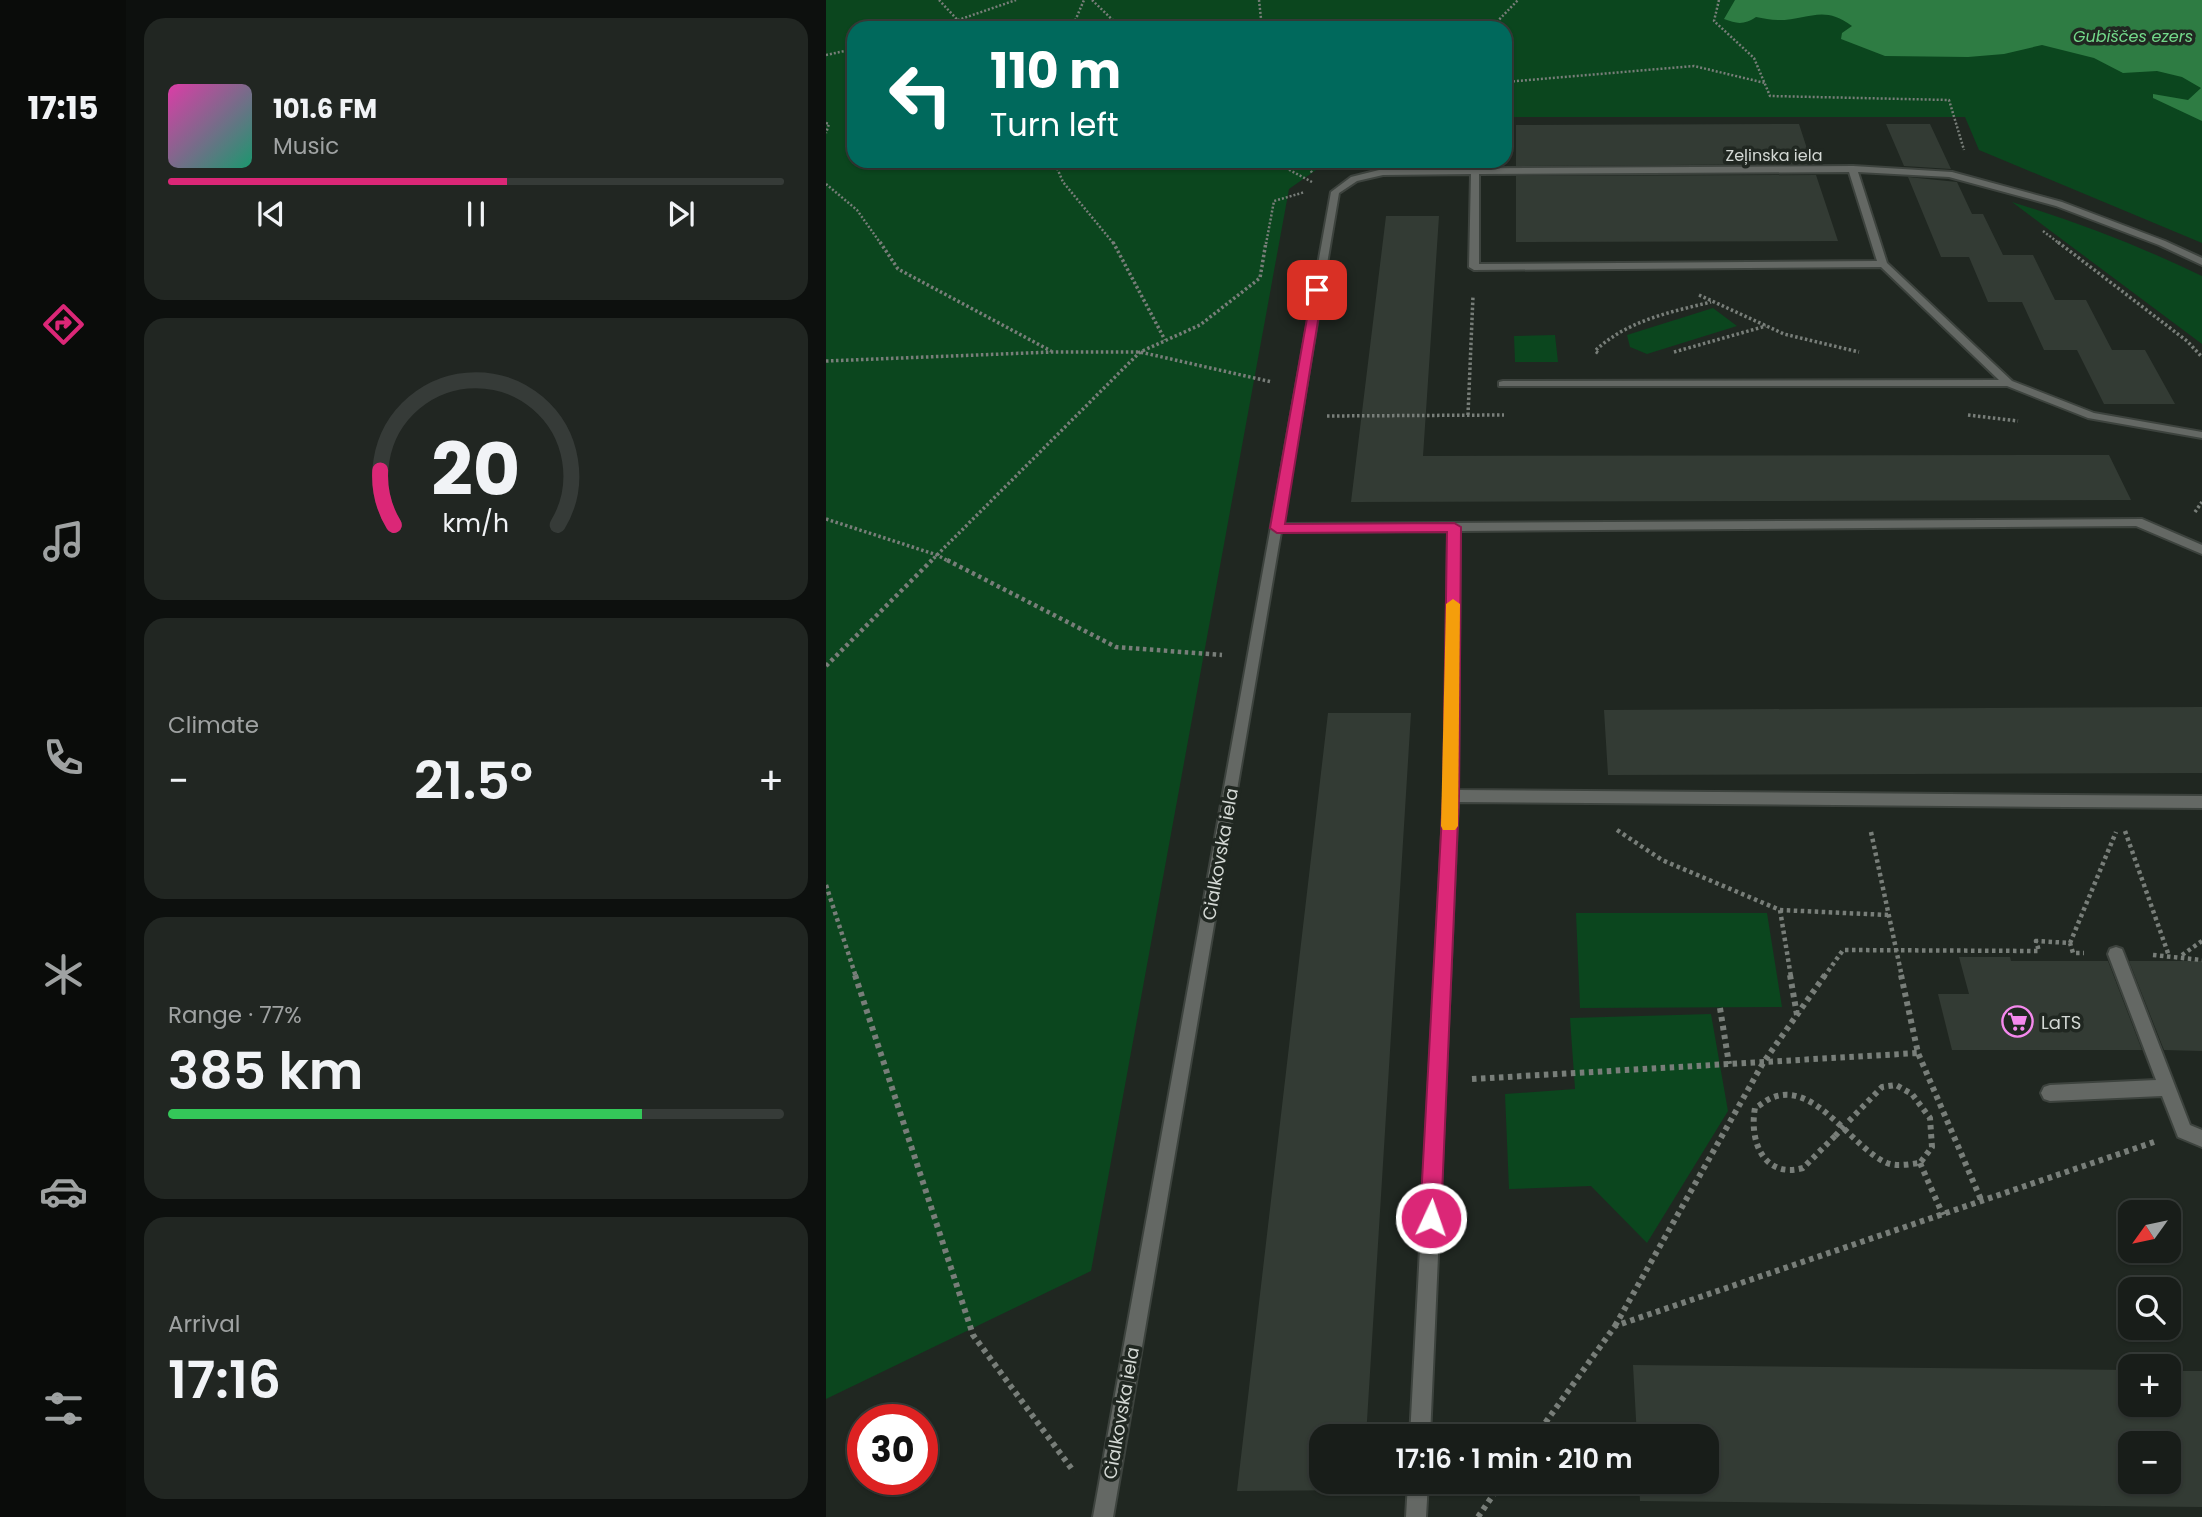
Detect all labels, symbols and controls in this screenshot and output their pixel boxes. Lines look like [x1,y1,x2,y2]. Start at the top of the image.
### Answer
water label: Gubiščes ezers [2073,25,2193,48]
text: 110 m [990,37,1121,105]
icon: left [875,49,966,140]
text: 17:15 [27,85,99,130]
text: 101.6 FM [273,91,377,127]
text: Turn left [990,102,1119,147]
text: Music [273,130,339,162]
street label: Zeļinska iela [1726,144,1822,167]
icon: previous [252,195,290,233]
icon: pause [457,195,495,233]
icon: next [662,195,700,233]
pin [1287,260,1347,320]
icon: arrive [1298,271,1336,309]
icon: directions [39,300,88,349]
text: 20 [431,419,521,520]
text: km/h [443,505,509,540]
icon: music [39,517,88,566]
text: Climate [168,709,259,741]
icon: phone [39,733,88,782]
text: 21.5° [414,744,533,817]
text: − [168,754,189,807]
text: + [758,754,784,807]
street label: Cialkovska iela [1196,786,1244,922]
icon: climate [39,950,88,999]
text: Range · 77% [168,999,302,1031]
supermarket icon: LaTS [2001,1005,2035,1039]
place label: LaTS [2041,1010,2081,1035]
text: 385 km [168,1034,363,1107]
icon: car [39,1167,88,1216]
position arrow [1394,1181,1468,1255]
north arrow [2118,1200,2180,1264]
map controls [2118,1200,2181,1494]
button: search [2118,1277,2181,1340]
text: Arrival [168,1308,240,1340]
text: 17:16 [168,1343,281,1416]
street label: Cialkovska iela [1097,1345,1145,1481]
button: + [2118,1354,2181,1417]
icon: filters [39,1384,88,1433]
speed limit sign: 30 [847,1404,938,1495]
button: − [2118,1431,2181,1494]
text: 17:16 · 1 min · 210 m [1395,1441,1633,1477]

